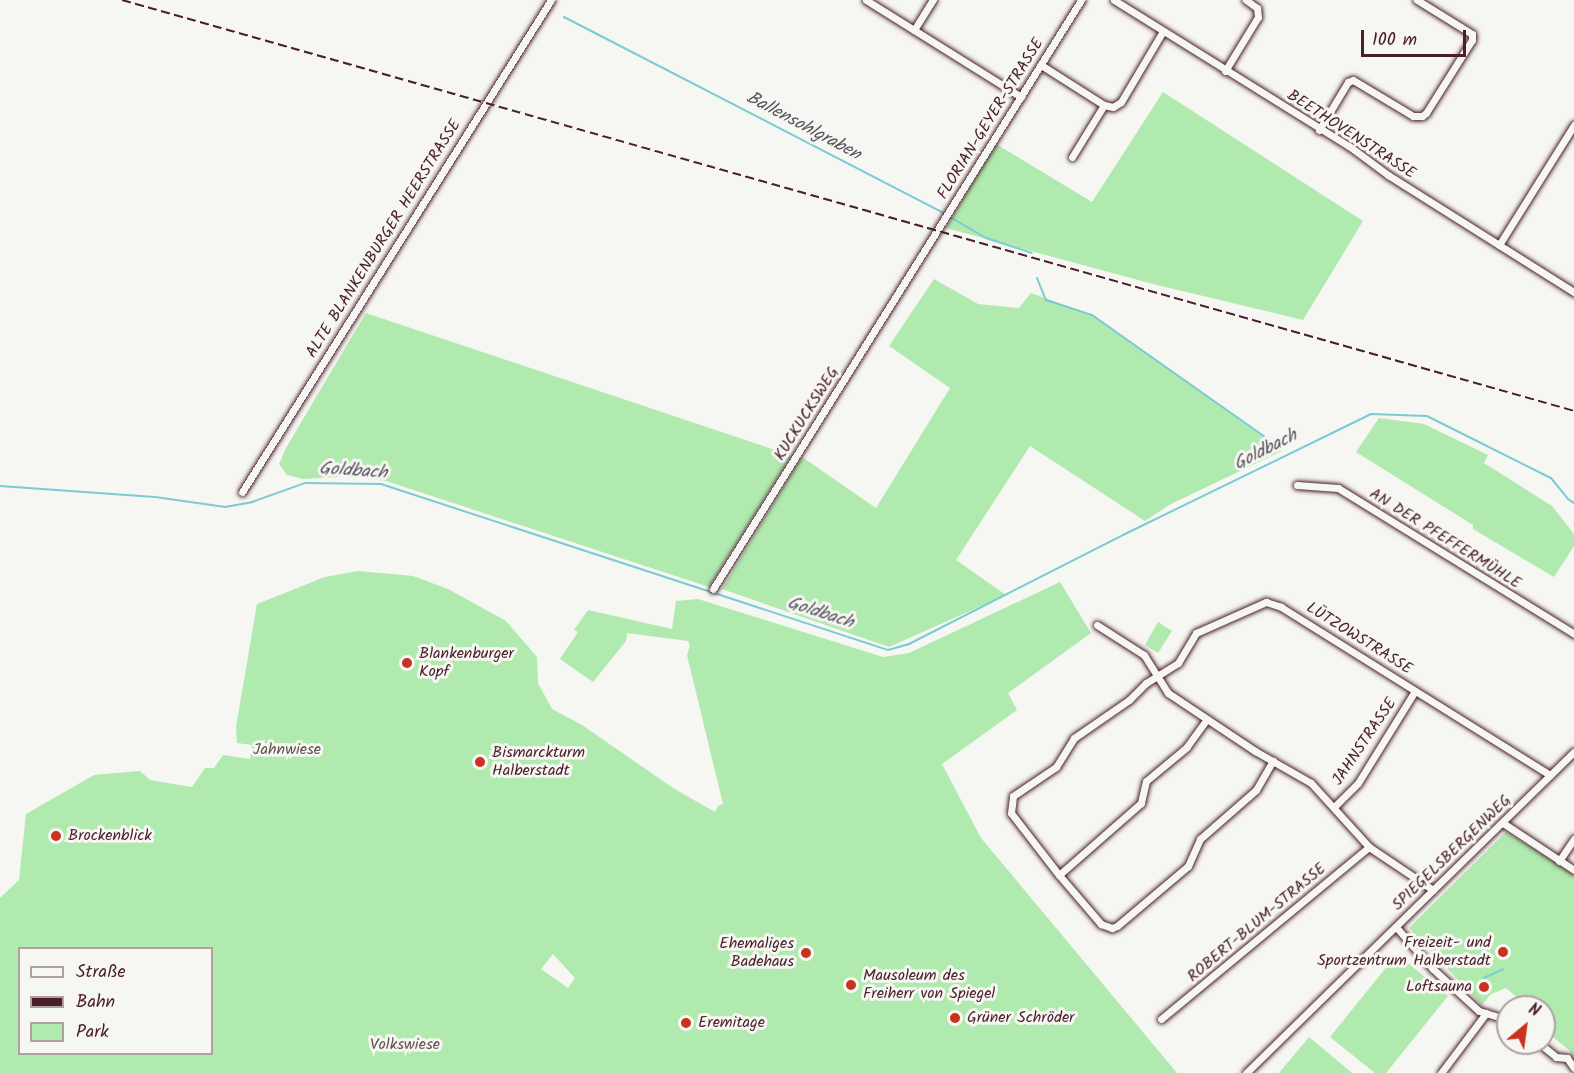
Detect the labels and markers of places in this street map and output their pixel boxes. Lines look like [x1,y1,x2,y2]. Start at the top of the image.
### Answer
place label: Blankenburger Kopf [419,644,514,682]
marker: Blankenburger Kopf [400,656,414,670]
place label: Bismarckturm Halberstadt [492,743,585,781]
marker: Bismarckturm Halberstadt [473,755,487,769]
place label: Brockenblick [68,826,152,846]
marker: Brockenblick [49,829,63,843]
place label: Freizeit- und Sportzentrum Halberstadt [1317,933,1491,971]
place label: Ehemaliges Badehaus [719,934,794,972]
marker: Freizeit- und Sportzentrum Halberstadt [1496,945,1510,959]
marker: Ehemaliges Badehaus [799,946,813,960]
place label: Mausoleum des Freiherr von Spiegel [863,966,995,1004]
place label: Loftsauna [1406,977,1472,997]
marker: Mausoleum des Freiherr von Spiegel [844,978,858,992]
marker: Loftsauna [1477,980,1491,994]
place label: Grüner Schröder [967,1008,1074,1028]
marker: Grüner Schröder [948,1011,962,1025]
place label: Eremitage [698,1013,765,1033]
marker: Eremitage [679,1016,693,1030]

